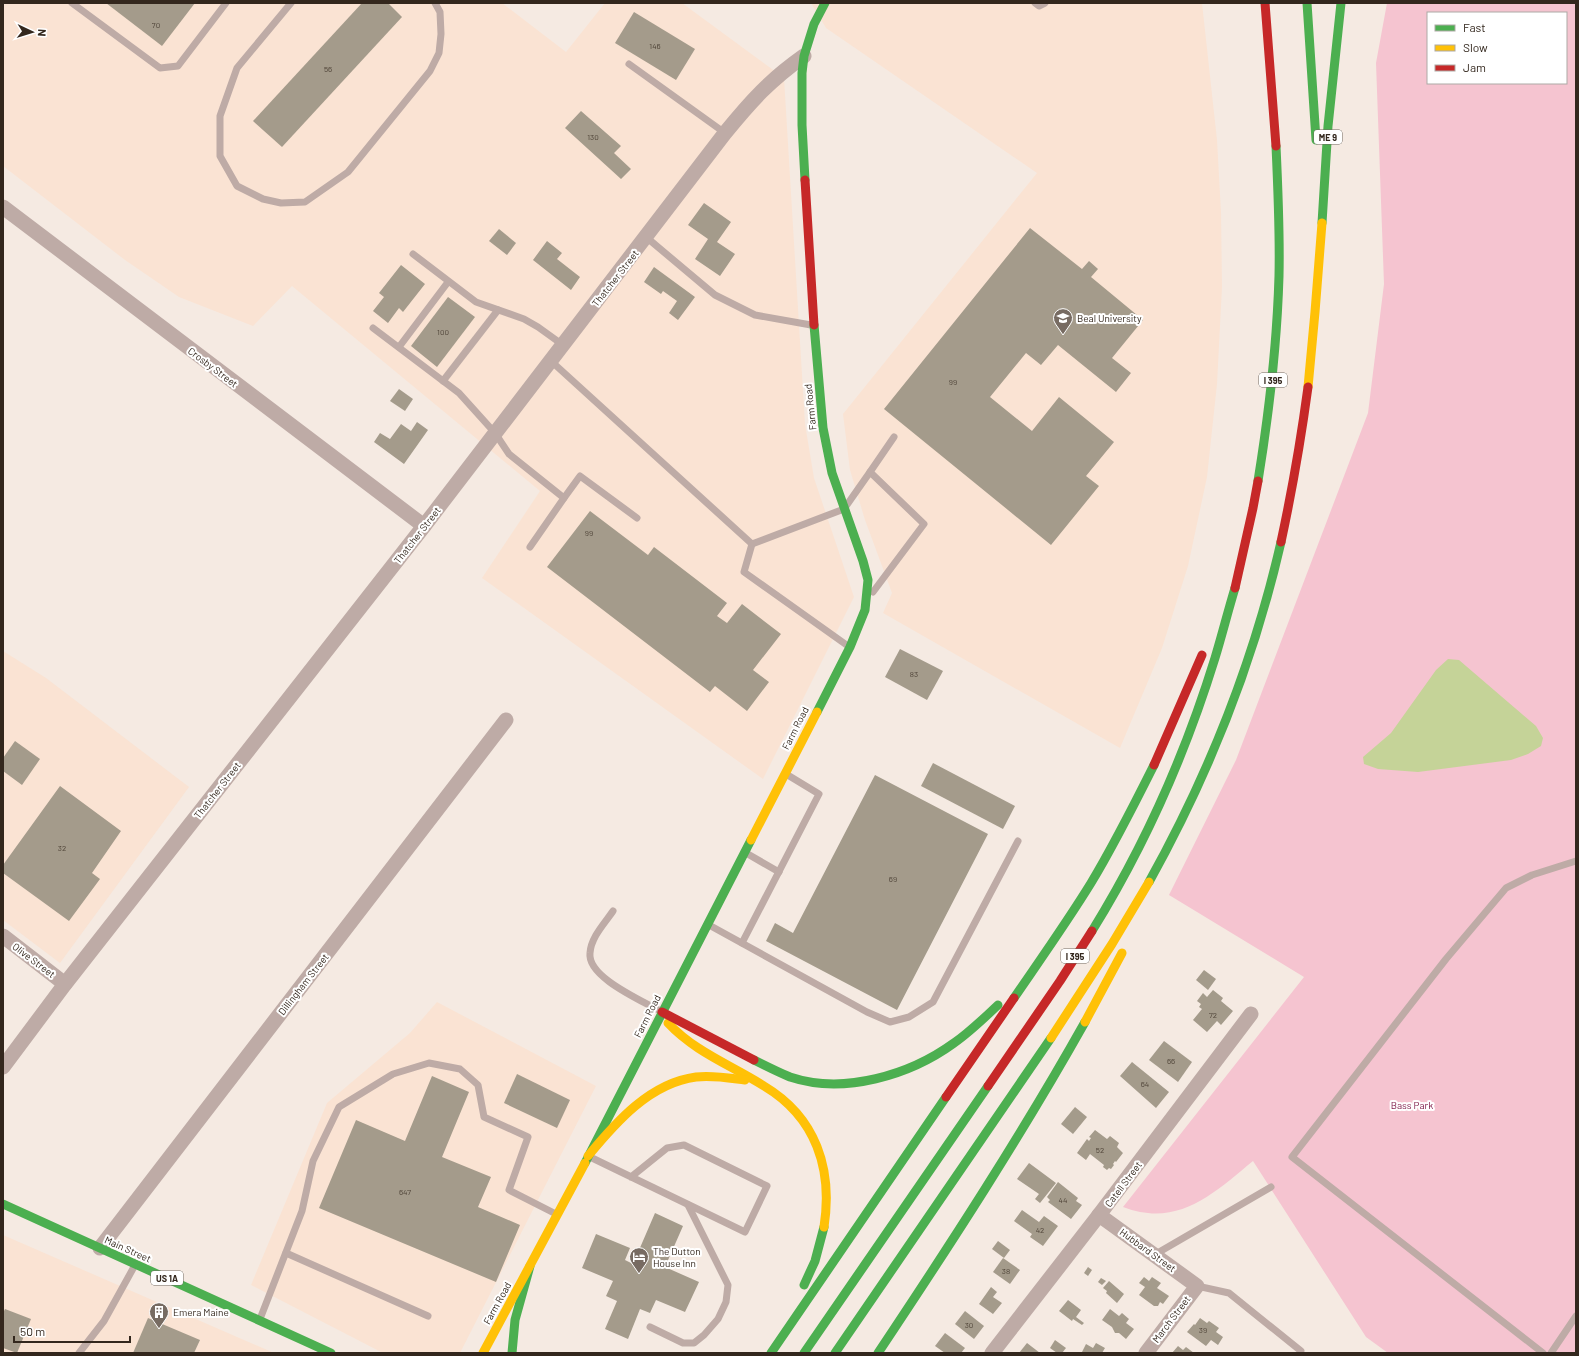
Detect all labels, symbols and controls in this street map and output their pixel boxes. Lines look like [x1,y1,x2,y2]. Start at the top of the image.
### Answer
north arrow [12,12,52,52]
legend [1427,12,1567,84]
house number: 70 [152,20,160,30]
text: Fast [1463,20,1486,34]
text: N [36,29,49,37]
text: Slow [1463,40,1488,54]
house number: 146 [649,41,661,51]
text: Jam [1463,60,1486,74]
house number: 56 [324,64,332,74]
road number: ME 9 [1314,130,1342,144]
house number: 130 [587,132,599,142]
street label: Thatcher Street [589,247,641,309]
school or university icon: Beal University [1052,307,1074,335]
place label: Beal University [1077,312,1142,324]
house number: 100 [437,327,449,337]
street label: Crosby Street [186,344,241,390]
road number: I 395 [1259,373,1287,387]
house number: 99 [949,377,957,387]
street label: Farm Road [802,383,818,431]
street label: Thatcher Street [391,504,443,566]
house number: 99 [585,528,593,538]
house number: 83 [910,669,918,679]
street label: Farm Road [779,705,811,751]
street label: Thatcher Street [191,759,243,821]
house number: 32 [58,843,66,853]
house number: 69 [889,874,897,884]
street label: Olive Street [10,940,58,980]
road number: I 395 [1061,949,1089,963]
street label: Dillingham Street [275,951,331,1017]
street label: Farm Road [631,993,663,1039]
house number: 72 [1209,1010,1217,1020]
house number: 66 [1167,1056,1175,1066]
house number: 64 [1141,1079,1149,1089]
park label: Bass Park [1391,1099,1433,1111]
house number: 52 [1096,1145,1104,1155]
street label: Catell Street [1102,1159,1144,1209]
house number: 647 [399,1187,411,1197]
house number: 44 [1059,1195,1067,1205]
house number: 42 [1036,1225,1044,1235]
street label: Hubbard Street [1118,1226,1179,1275]
street label: Main Street [103,1233,153,1265]
place label: The Dutton House Inn [653,1245,701,1269]
hotel icon: The Dutton House Inn [628,1246,650,1274]
house number: 38 [1002,1266,1010,1276]
road number: US 1A [151,1271,183,1285]
street label: Farm Road [480,1280,514,1326]
street label: March Street [1149,1293,1193,1345]
building icon: Emera Maine [148,1301,170,1329]
place label: Emera Maine [173,1306,229,1318]
scale bar [14,1318,130,1344]
house number: 30 [965,1320,973,1330]
text: 50 m [20,1324,45,1338]
house number: 39 [1199,1325,1207,1335]

